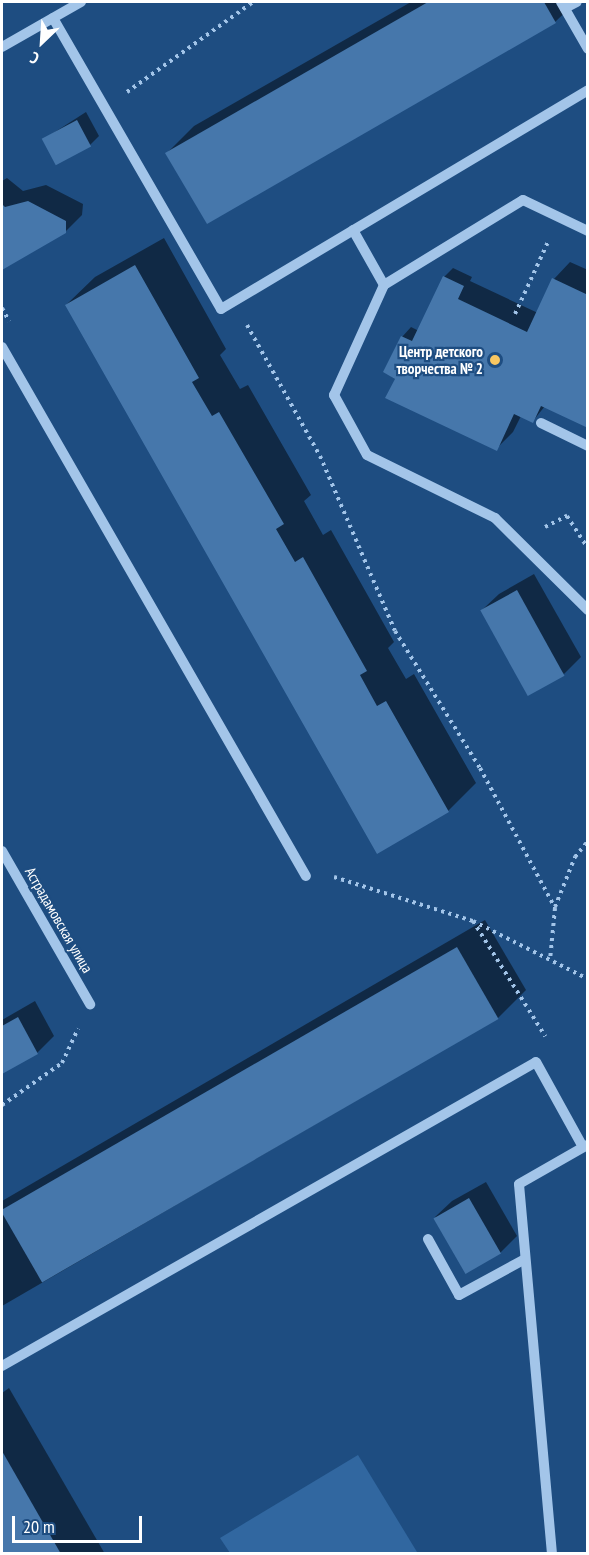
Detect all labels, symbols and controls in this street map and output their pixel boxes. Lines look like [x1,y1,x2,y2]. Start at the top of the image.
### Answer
north arrow [12,12,72,72]
text: С [27,48,42,69]
place label: Центр детского творчества № 2 [396,342,483,377]
marker: Центр детского творчества № 2 [488,353,502,367]
street label: Астрадамовская улица [21,864,97,976]
scale bar [15,1504,146,1542]
text: 20 m [23,1515,55,1538]

